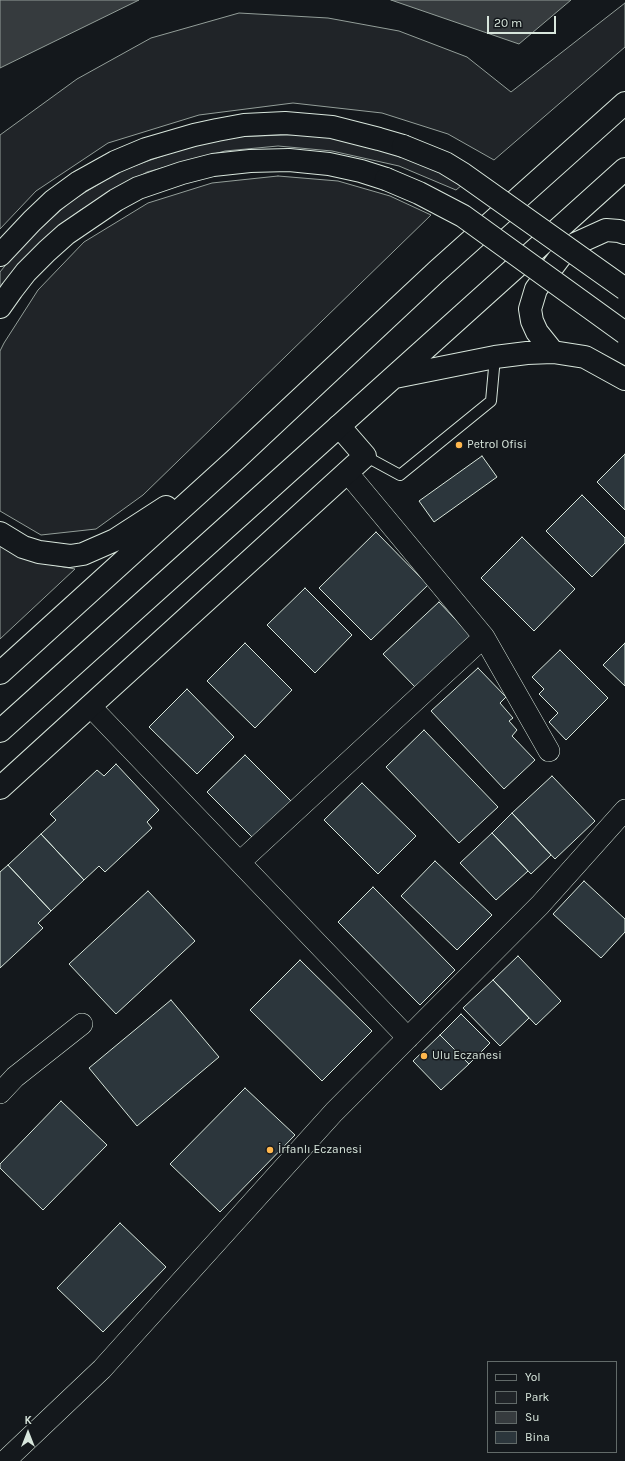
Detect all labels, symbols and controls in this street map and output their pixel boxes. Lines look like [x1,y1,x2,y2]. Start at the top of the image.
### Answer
scale bar [489,8,558,34]
text: 20 m [494,16,522,30]
place label: Petrol Ofisi [467,438,527,452]
marker: Petrol Ofisi [454,440,464,450]
place label: Ulu Eczanesi [432,1049,502,1063]
marker: Ulu Eczanesi [419,1051,429,1061]
place label: İrfanlı Eczanesi [278,1143,362,1157]
marker: İrfanlı Eczanesi [265,1145,275,1155]
legend [487,1361,617,1453]
text: Yol [525,1370,541,1384]
text: Park [525,1390,549,1404]
text: Su [525,1410,540,1424]
north arrow [8,1413,48,1453]
text: K [24,1414,32,1427]
text: Bina [525,1430,550,1444]

